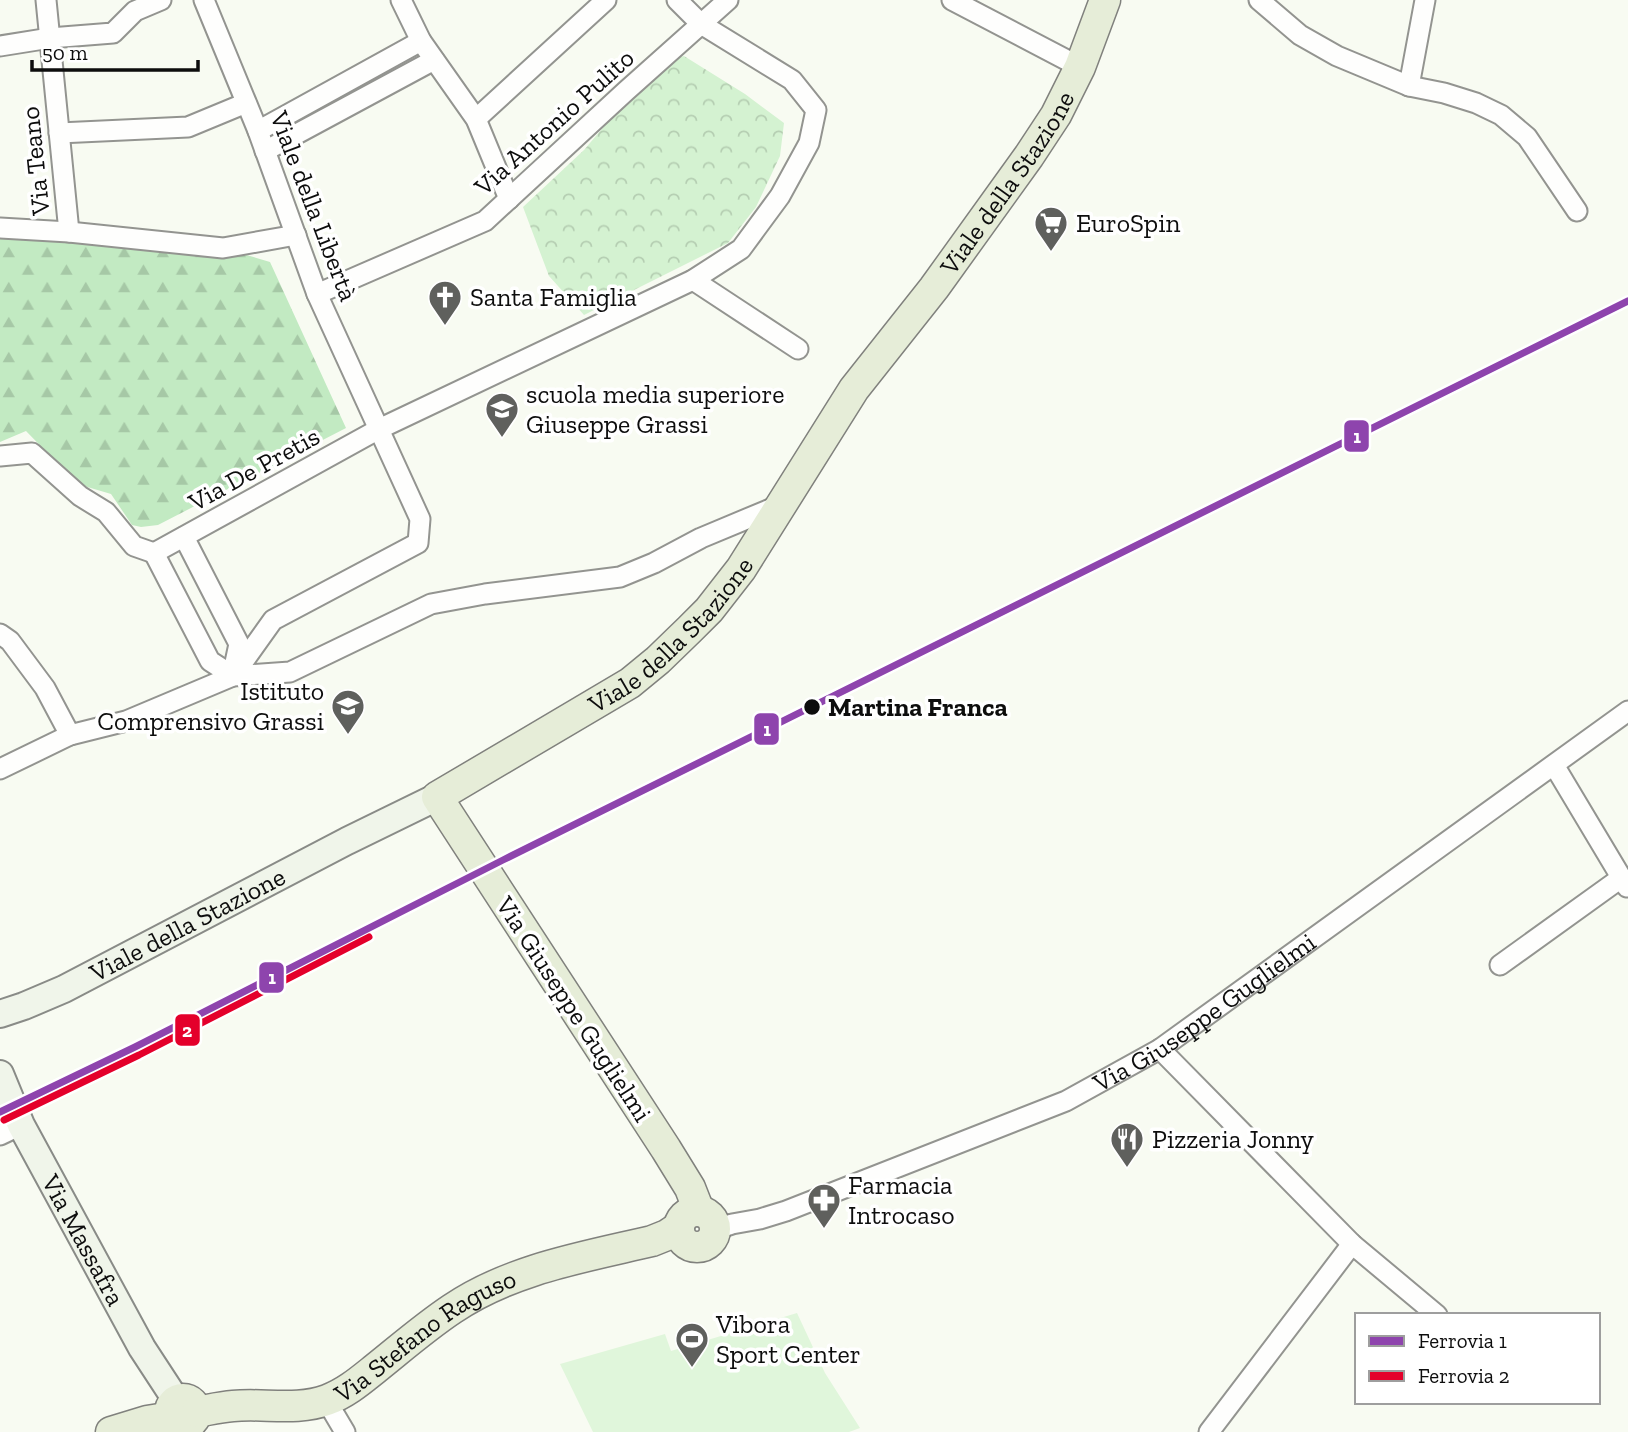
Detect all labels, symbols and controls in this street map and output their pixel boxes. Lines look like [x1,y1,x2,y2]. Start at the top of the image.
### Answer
scale bar [32,28,198,72]
text: 50 m [42,40,88,65]
street label: Via Antonio Pulito [467,42,641,203]
street label: Viale della Stazione [932,86,1081,282]
street label: Via Teano [13,105,57,218]
street label: Viale della Libertà [263,106,365,306]
supermarket icon: EuroSpin [1032,204,1070,253]
place label: EuroSpin [1076,207,1180,239]
church icon: Santa Famiglia [426,278,464,327]
place label: Santa Famiglia [470,281,637,313]
place label: scuola media superiore Giuseppe Grassi [526,378,785,440]
school or university icon: scuola media superiore Giuseppe Grassi [483,390,521,439]
line badge: 1 [1343,419,1370,453]
street label: Via De Pretis [182,420,325,519]
text: 1 [1353,425,1361,448]
street label: Viale della Stazione [582,551,760,720]
place label: Istituto Comprensivo Grassi [97,675,324,737]
school or university icon: Istituto Comprensivo Grassi [329,687,367,736]
place label: Martina Franca [828,691,1008,723]
marker: Martina Franca [802,697,822,717]
line badge: 1 [753,712,780,746]
text: 1 [763,718,771,741]
street label: Viale della Stazione [83,860,290,989]
street label: Via Giuseppe Guglielmi [489,890,659,1128]
street label: Via Giuseppe Guglielmi [1087,926,1322,1099]
line badge: 1 [258,961,285,994]
text: 1 [268,966,276,989]
line badge: 2 [174,1013,201,1047]
text: 2 [182,1019,192,1042]
restaurant icon: Pizzeria Jonny [1108,1120,1146,1169]
place label: Pizzeria Jonny [1152,1123,1314,1155]
street label: Via Massafra [34,1168,132,1312]
place label: Farmacia Introcaso [848,1169,954,1231]
pharmacy icon: Farmacia Introcaso [805,1181,843,1230]
street label: Via Stefano Raguso [328,1262,520,1410]
place label: Vibora Sport Center [715,1308,861,1370]
legend [1355,1313,1600,1404]
sports icon: Vibora Sport Center [673,1320,711,1369]
text: Ferrovia 1 [1418,1328,1507,1353]
text: Ferrovia 2 [1418,1363,1510,1388]

